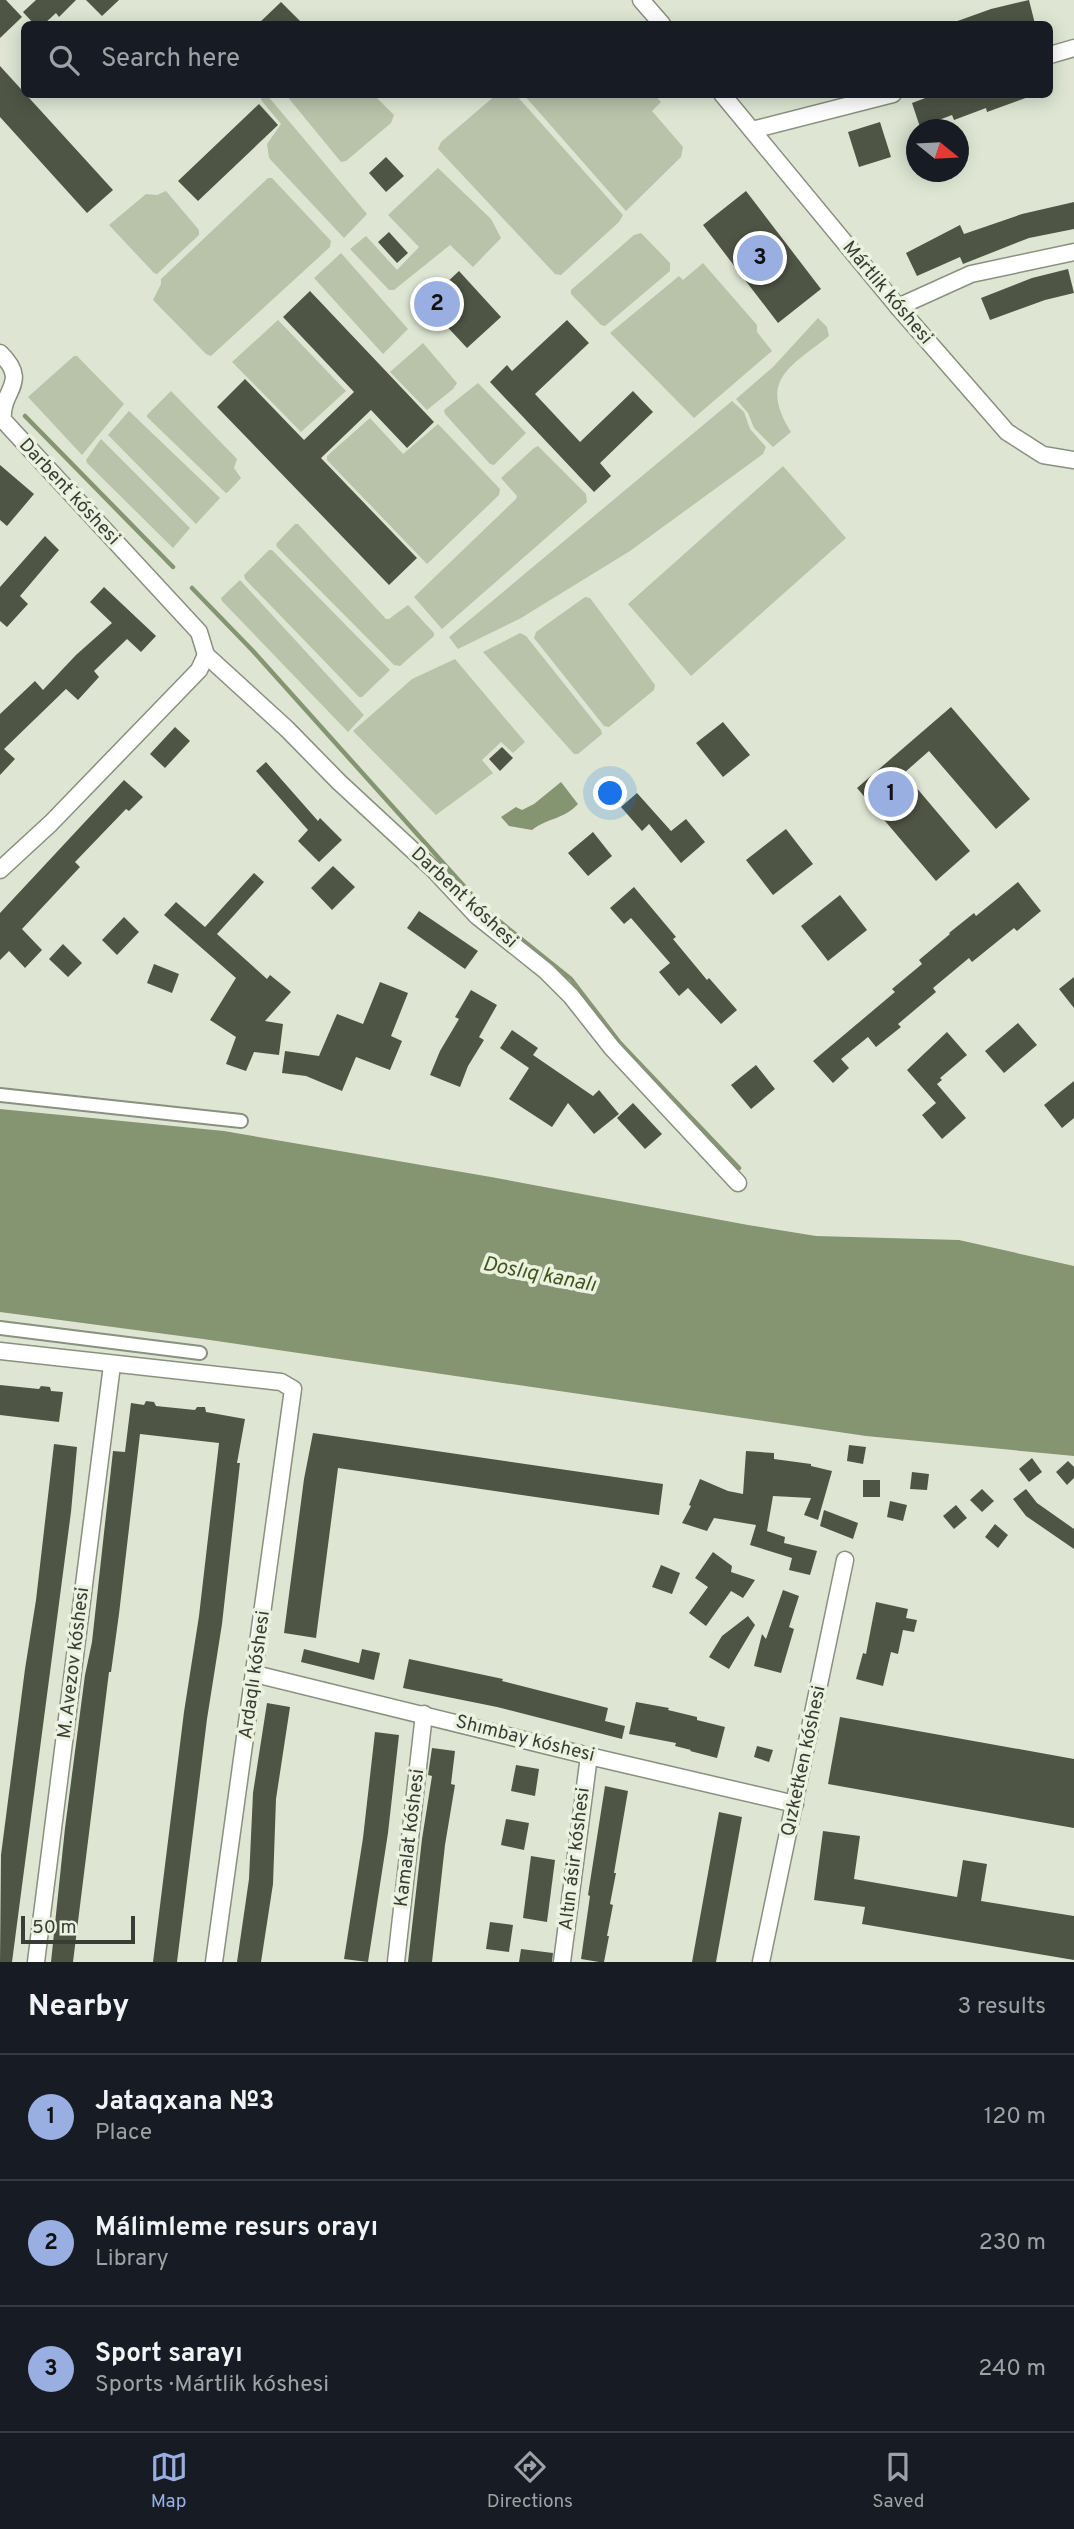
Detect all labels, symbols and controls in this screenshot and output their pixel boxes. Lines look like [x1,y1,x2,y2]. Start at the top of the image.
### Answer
search box [21,21,1053,98]
icon: search [45,41,83,79]
text: Search here [101,43,240,76]
north arrow [906,119,969,182]
pin: 3 [737,232,783,284]
street label: Mártlik kóshesi [837,236,937,350]
pin: 2 [414,278,460,330]
street label: Darbent kóshesi [13,434,125,550]
pin: 1 [868,768,914,820]
your location [593,776,627,810]
street label: Darbent kóshesi [406,842,522,954]
water label: Doslıq kanalı [480,1251,599,1299]
street label: M. Avezov kóshesi [53,1586,95,1740]
street label: Ardaqlı kóshesi [234,1609,276,1741]
street label: Qızketken kóshesi [776,1683,832,1839]
street label: Shımbay kóshesi [453,1710,597,1768]
street label: Kamalat kóshesi [390,1768,430,1908]
street label: Altın ásir kóshesi [554,1786,596,1932]
scale bar [21,1913,135,1945]
text: 50 m [32,1916,77,1940]
text: Nearby [28,1989,129,2026]
text: 3 results [957,1993,1046,2022]
text: Jataqxana №3 [95,2086,274,2119]
text: 1 [46,2103,56,2132]
text: 120 m [984,2103,1046,2132]
text: Place [95,2119,152,2148]
text: Málimleme resurs orayı [95,2212,378,2245]
text: 2 [44,2229,58,2258]
text: 230 m [979,2229,1046,2258]
text: Library [95,2245,169,2274]
text: Sport sarayı [95,2338,243,2371]
text: 3 [44,2355,58,2384]
text: 240 m [978,2355,1046,2384]
text: Sports · Mártlik kóshesi [95,2371,329,2400]
tab: Map [150,2448,188,2514]
tab: Directions [487,2448,573,2514]
tab: Saved [872,2448,924,2514]

